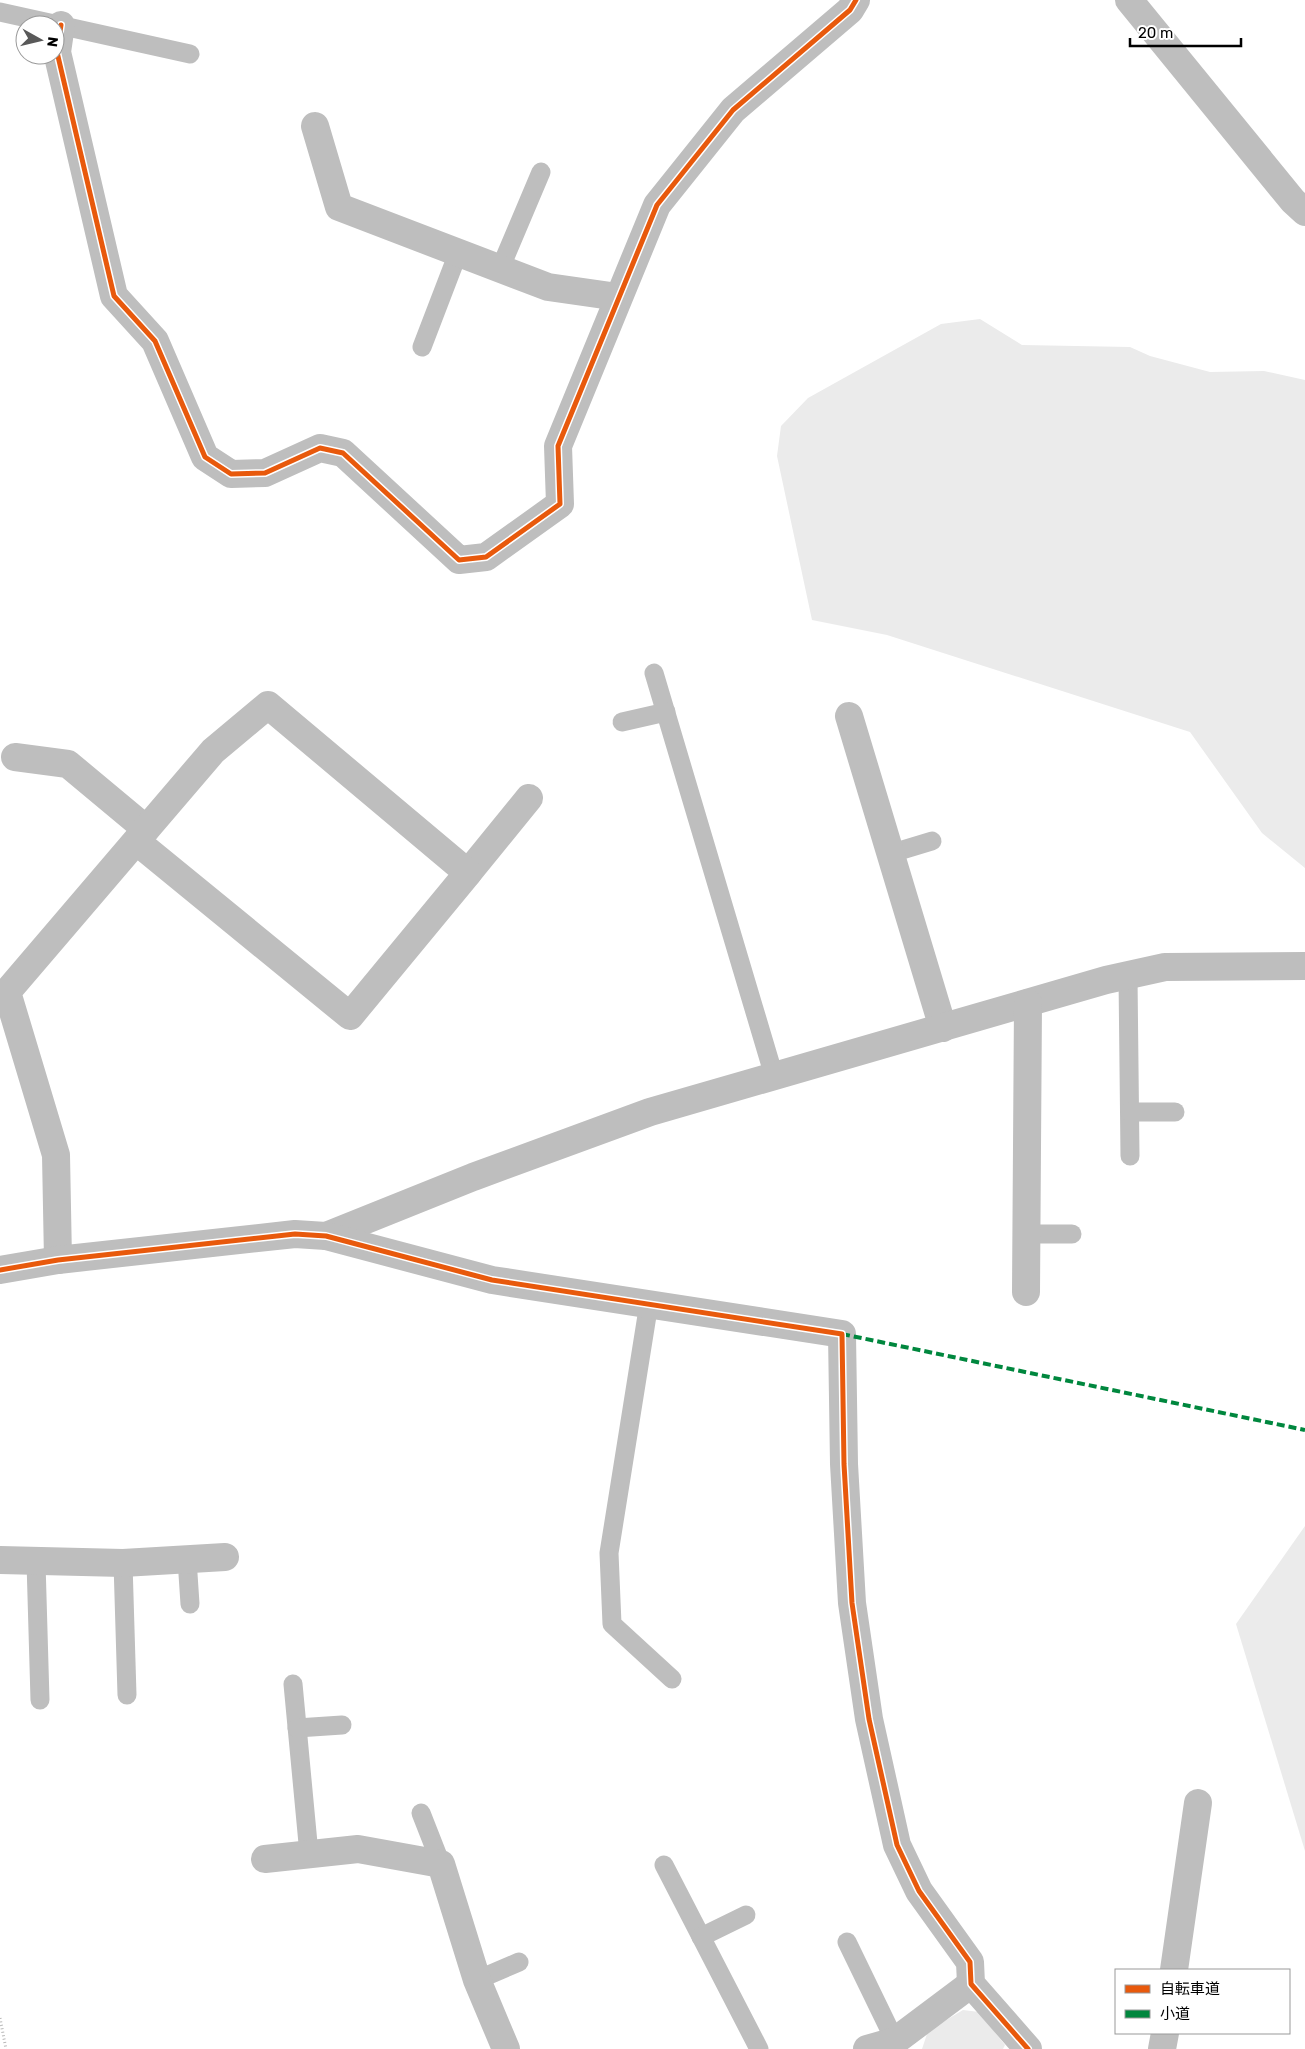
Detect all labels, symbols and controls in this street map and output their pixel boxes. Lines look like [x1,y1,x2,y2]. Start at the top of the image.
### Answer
north arrow [15,15,65,65]
scale bar [1130,15,1241,47]
text: 20 m [1138,24,1173,42]
text: N [43,36,61,48]
legend [1115,1969,1290,2034]
text: 自転車道 [1160,1980,1220,1998]
text: 小道 [1160,2005,1190,2023]

